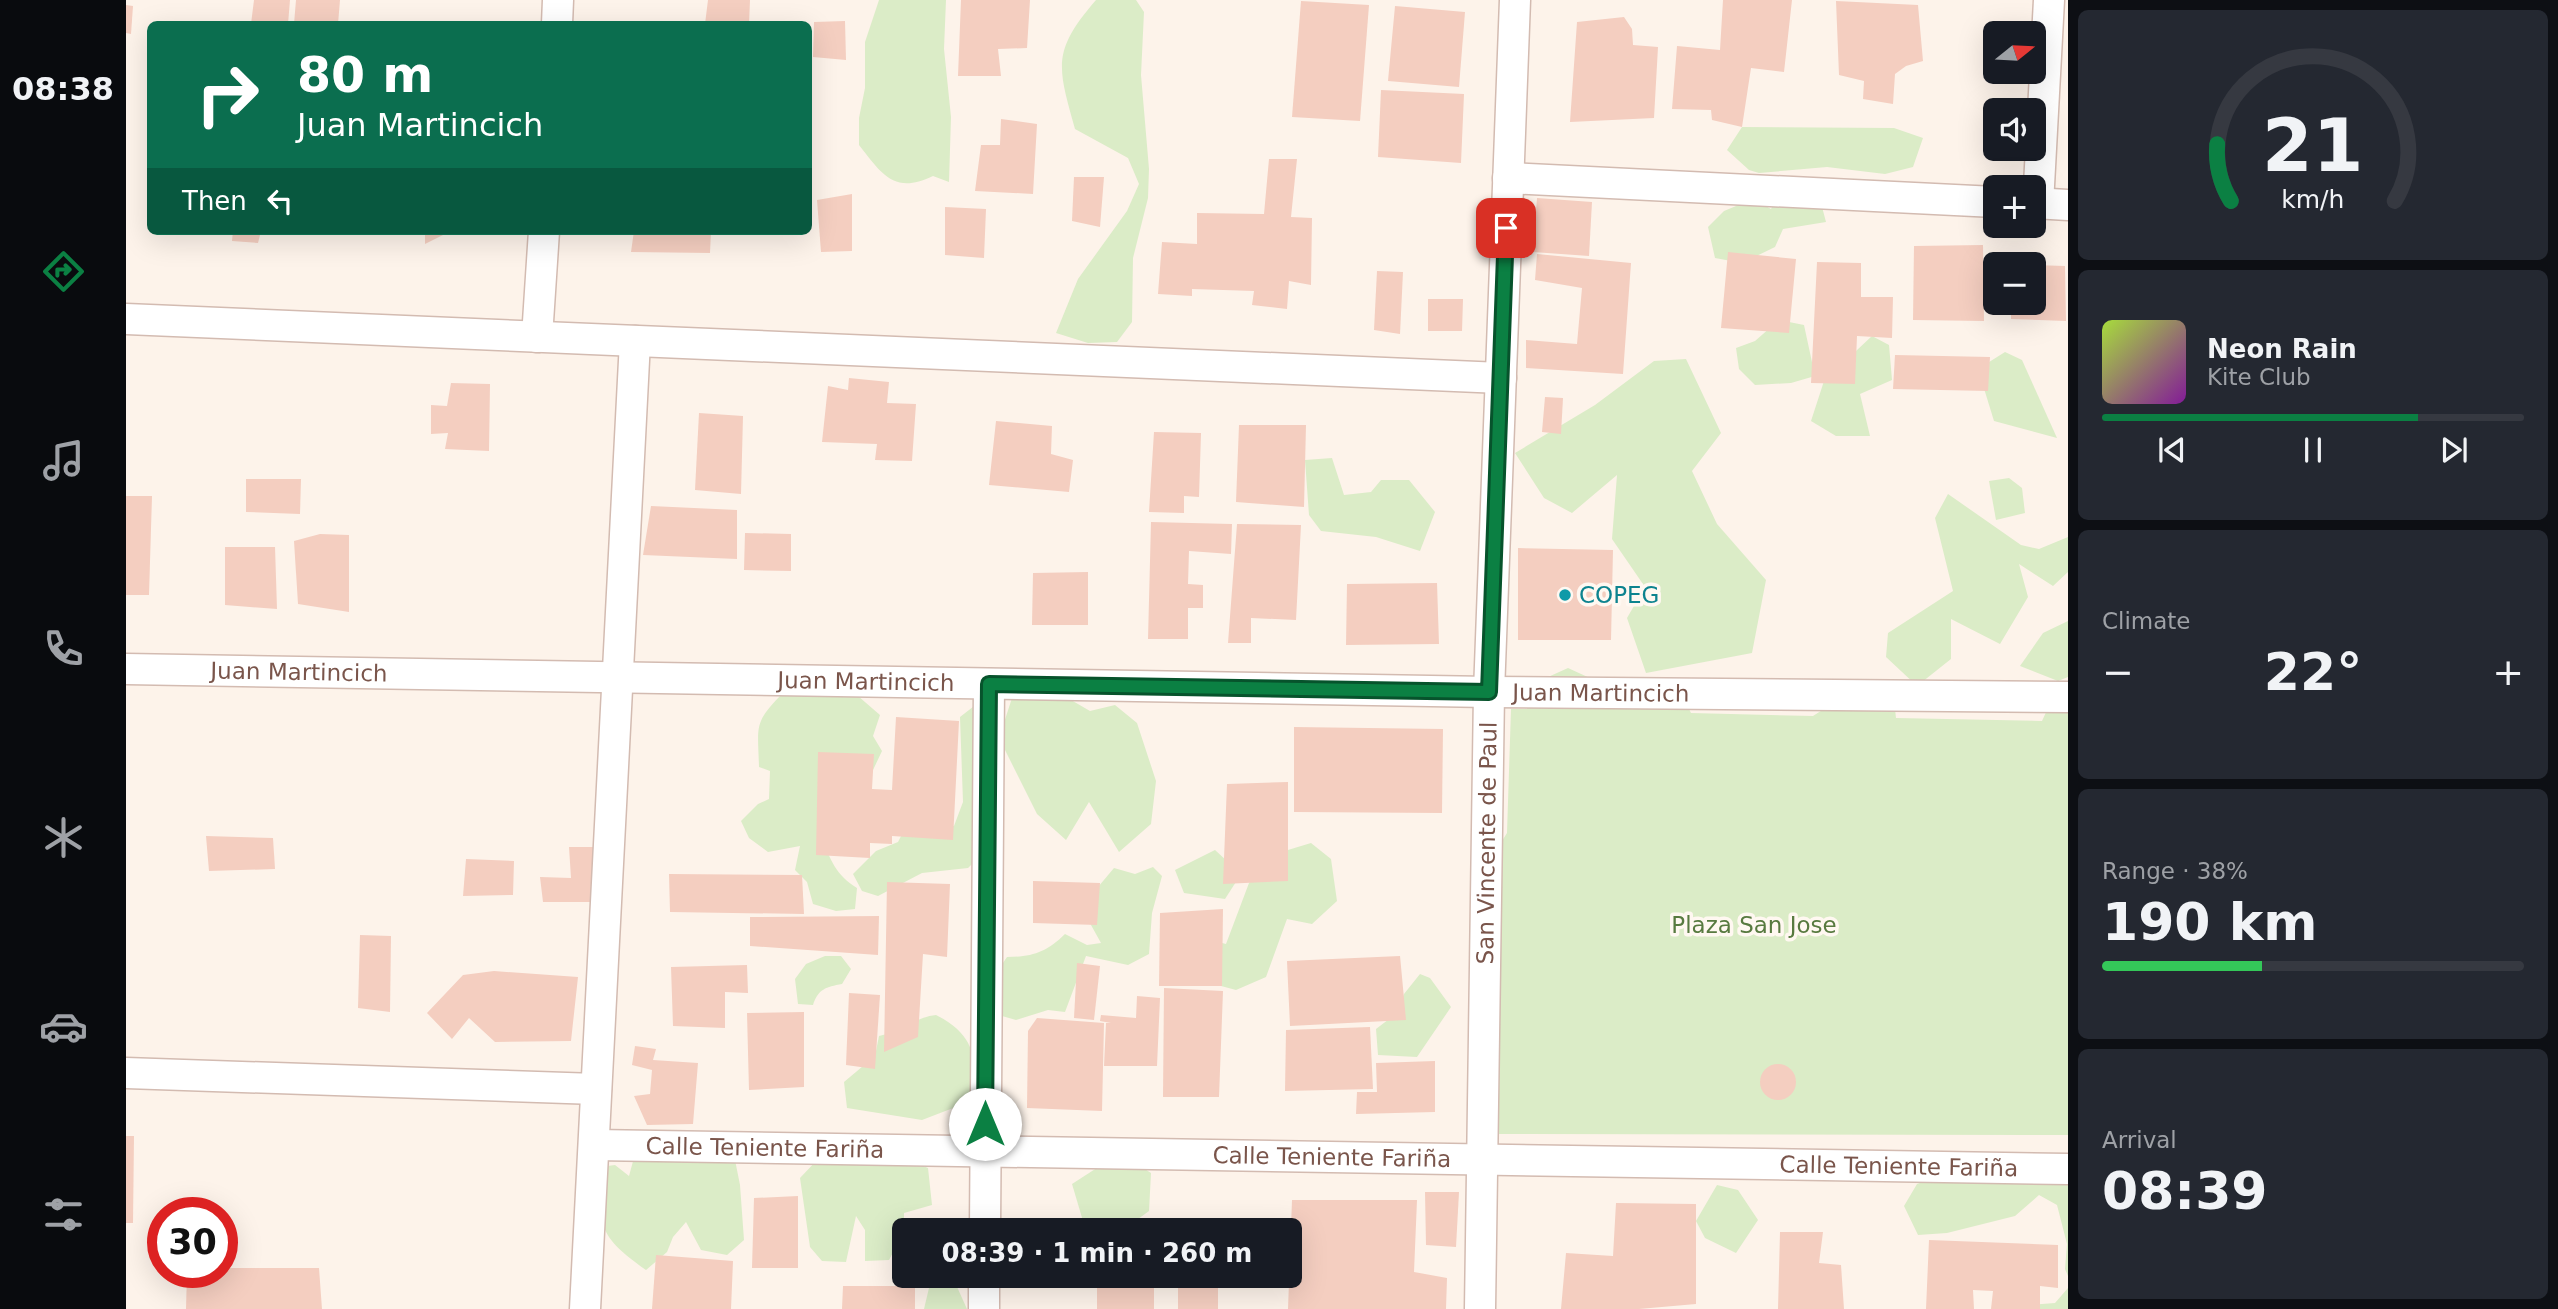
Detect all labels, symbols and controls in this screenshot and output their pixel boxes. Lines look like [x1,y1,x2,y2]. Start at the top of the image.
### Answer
north arrow [1983,21,2046,84]
map controls [1983,21,2046,315]
text: 80 m [297,47,433,104]
icon: right [182,49,273,140]
text: 08:38 [12,70,114,108]
button: sound [1983,98,2046,161]
text: 21 [2262,103,2364,188]
text: Juan Martincich [297,106,543,144]
button: + [1983,175,2046,238]
icon: left [261,182,299,220]
text: km/h [2281,185,2345,214]
text: Then [182,186,247,216]
pin [1476,198,1536,258]
icon: arrive [1487,209,1525,247]
icon: directions [39,247,88,296]
button: − [1983,252,2046,315]
text: Neon Rain [2207,334,2357,364]
text: Kite Club [2207,364,2311,390]
icon: previous [2153,431,2191,469]
icon: pause [2294,431,2332,469]
icon: next [2435,431,2473,469]
icon: music [39,436,88,485]
place label: COPEG [1579,582,1659,608]
marker: COPEG [1557,587,1573,603]
text: Climate [2102,608,2191,634]
icon: phone [39,624,88,673]
text: 22° [2264,642,2362,702]
text: − [2102,650,2134,694]
text: + [2492,650,2524,694]
street label: Juan Martincich [208,657,388,686]
street label: Juan Martincich [775,667,955,696]
street label: Juan Martincich [1510,679,1689,707]
street label: San Vincente de Paul [1472,722,1502,965]
icon: climate [39,813,88,862]
text: Range · 38% [2102,858,2248,884]
text: 190 km [2102,892,2317,952]
park label: Plaza San Jose [1671,912,1837,938]
icon: car [39,1002,88,1051]
position arrow [948,1087,1022,1161]
text: Arrival [2102,1127,2177,1153]
street label: Calle Teniente Fariña [645,1133,885,1163]
street label: Calle Teniente Fariña [1212,1142,1451,1172]
street label: Calle Teniente Fariña [1779,1151,2018,1181]
text: 08:39 [2102,1161,2268,1221]
icon: filters [39,1190,88,1239]
speed limit sign: 30 [147,1197,238,1288]
text: 08:39 · 1 min · 260 m [942,1238,1252,1268]

